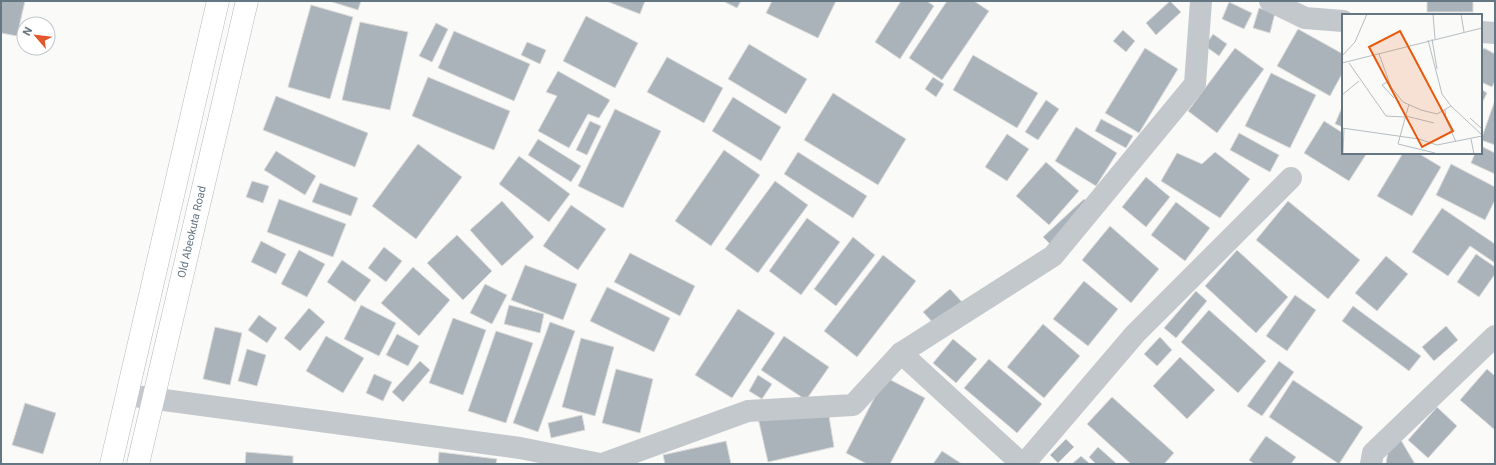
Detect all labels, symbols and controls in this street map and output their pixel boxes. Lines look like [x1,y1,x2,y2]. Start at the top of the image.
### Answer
inset map [1342,14,1482,154]
north arrow [16,16,56,56]
text: N [20,25,35,38]
street label: Old Abeokuta Road [175,185,209,279]

